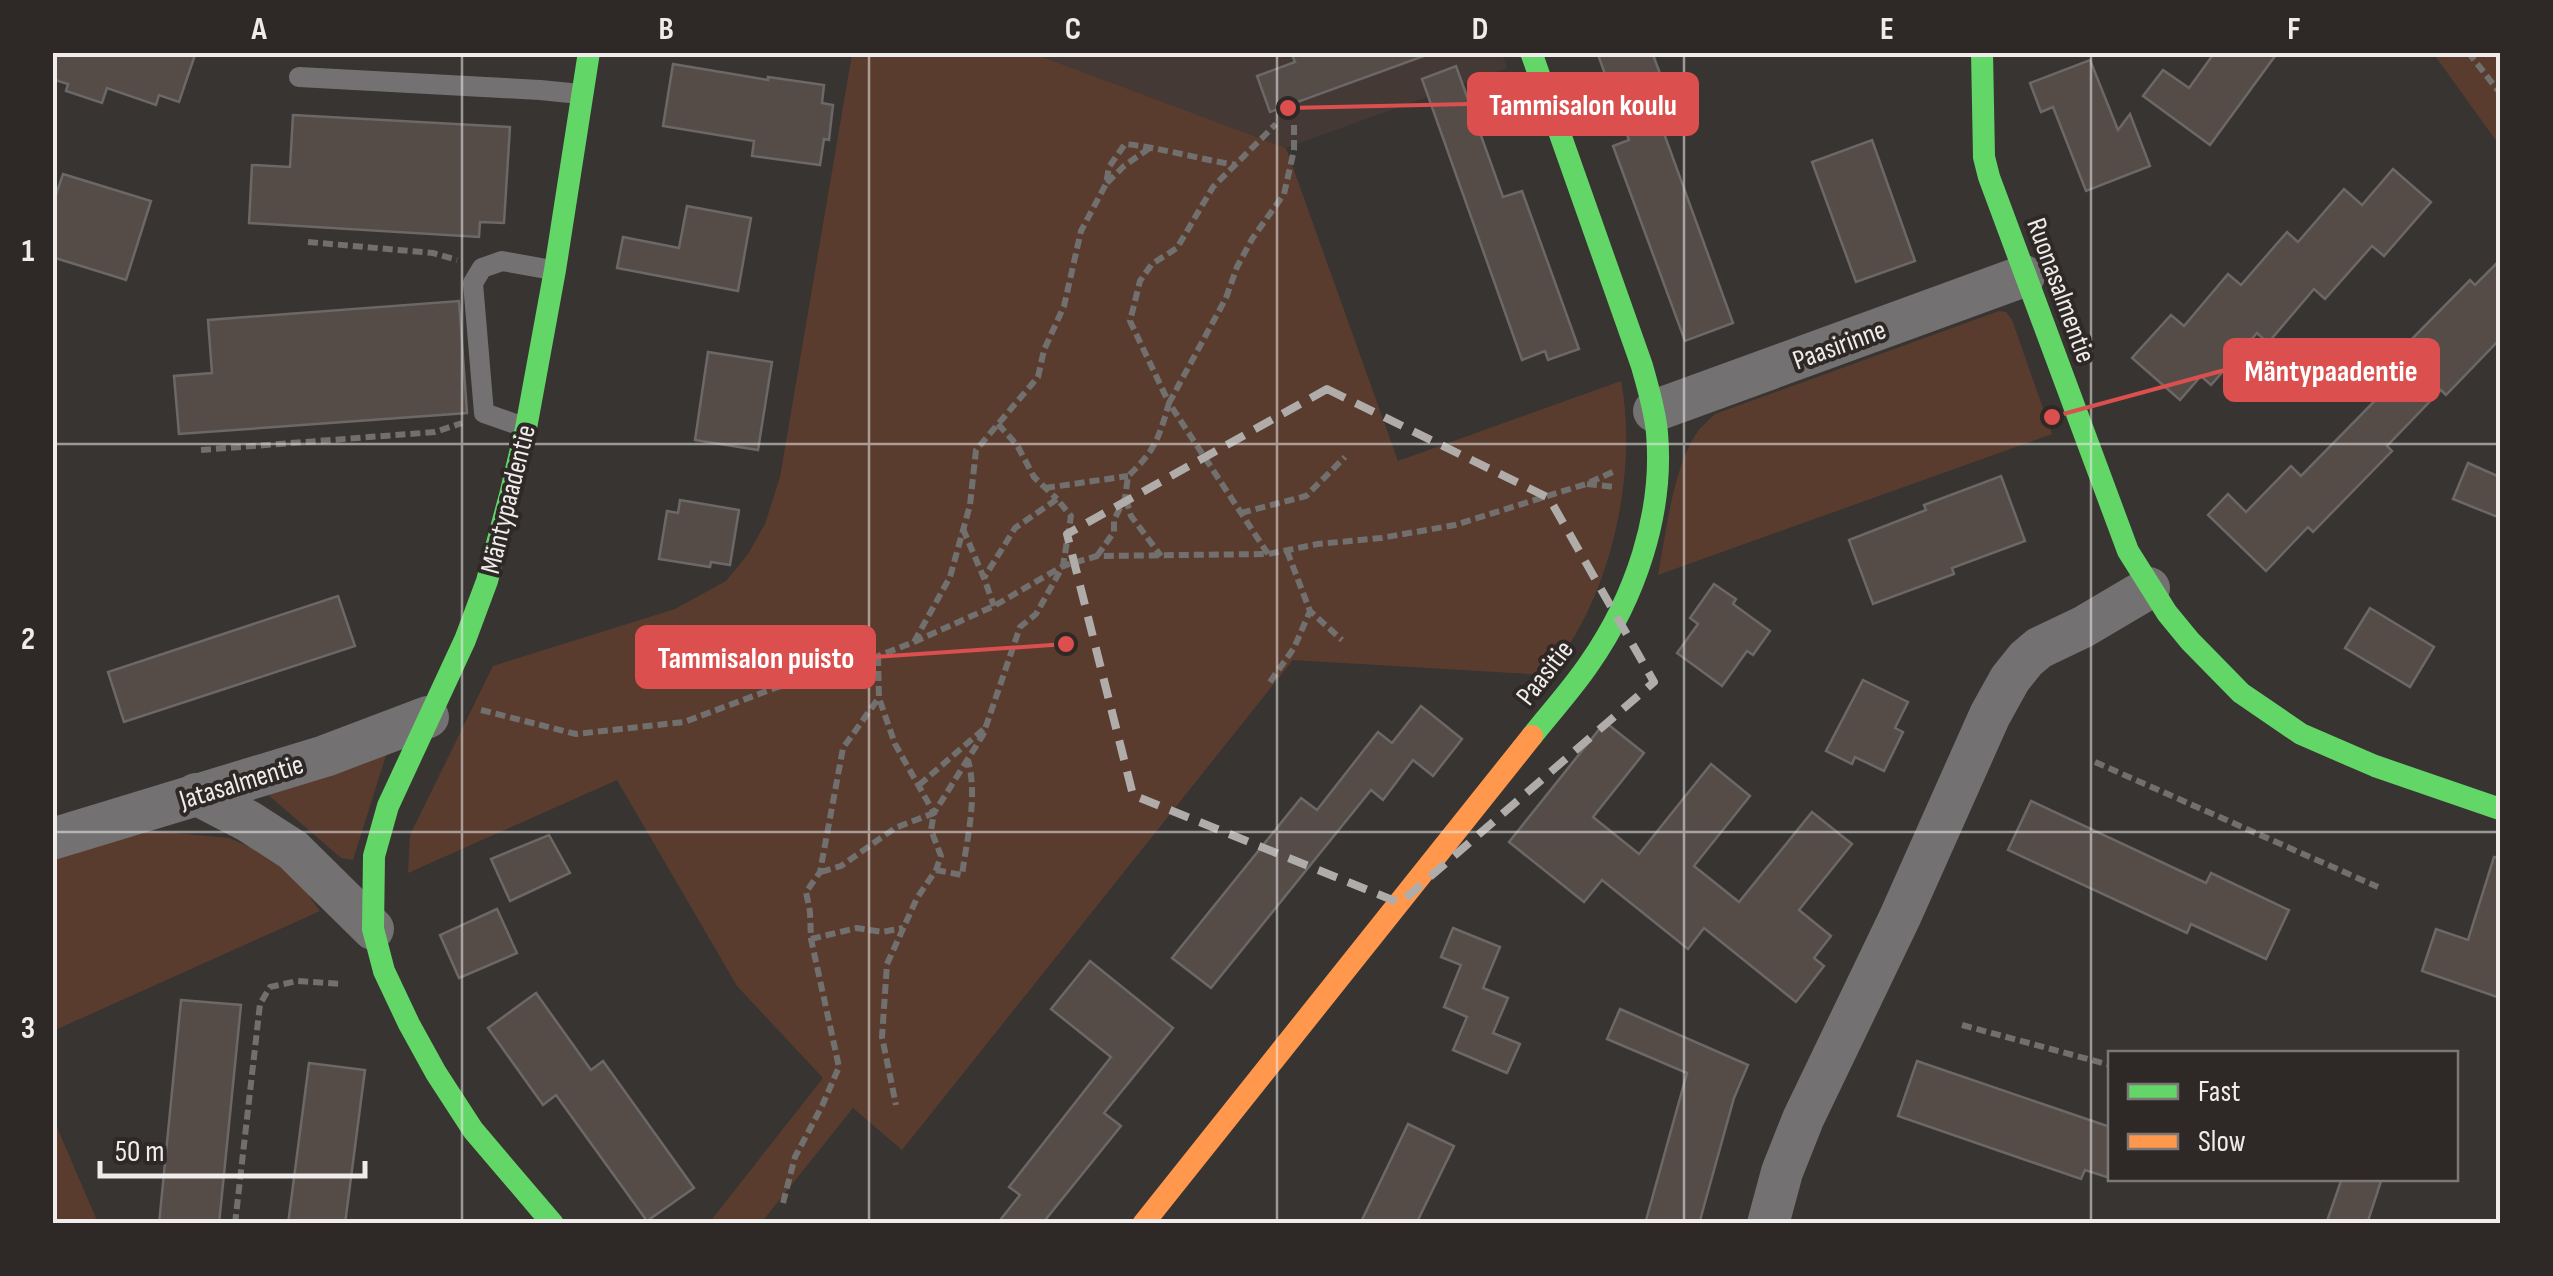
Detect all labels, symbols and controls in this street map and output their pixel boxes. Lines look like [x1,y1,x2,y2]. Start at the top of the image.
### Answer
text: A [250,10,267,49]
text: B [658,10,674,49]
text: C [1065,10,1081,49]
text: D [1472,10,1488,49]
text: E [1880,10,1894,49]
text: F [2287,10,2301,49]
callout: Tammisalon koulu [1469,74,1697,134]
text: Tammisalon koulu [1489,88,1677,124]
street label: Ruonasalmentie [2019,214,2102,367]
text: 1 [22,232,35,271]
street label: Paasirinne [1788,313,1891,377]
callout: Mäntypaadentie [2225,340,2438,400]
text: Mäntypaadentie [2244,354,2418,390]
street label: Mäntypaadentie [474,422,543,577]
text: 2 [21,620,35,659]
callout: Tammisalon puisto [637,627,874,687]
street label: Paasitie [1510,634,1581,712]
text: Tammisalon puisto [658,641,854,677]
street label: Jatasalmentie [174,748,307,817]
text: 3 [21,1009,35,1048]
legend [2108,1051,2458,1181]
text: Fast [2198,1074,2240,1110]
scale bar [100,1116,365,1178]
text: Slow [2198,1124,2246,1160]
text: 50 m [115,1134,164,1170]

